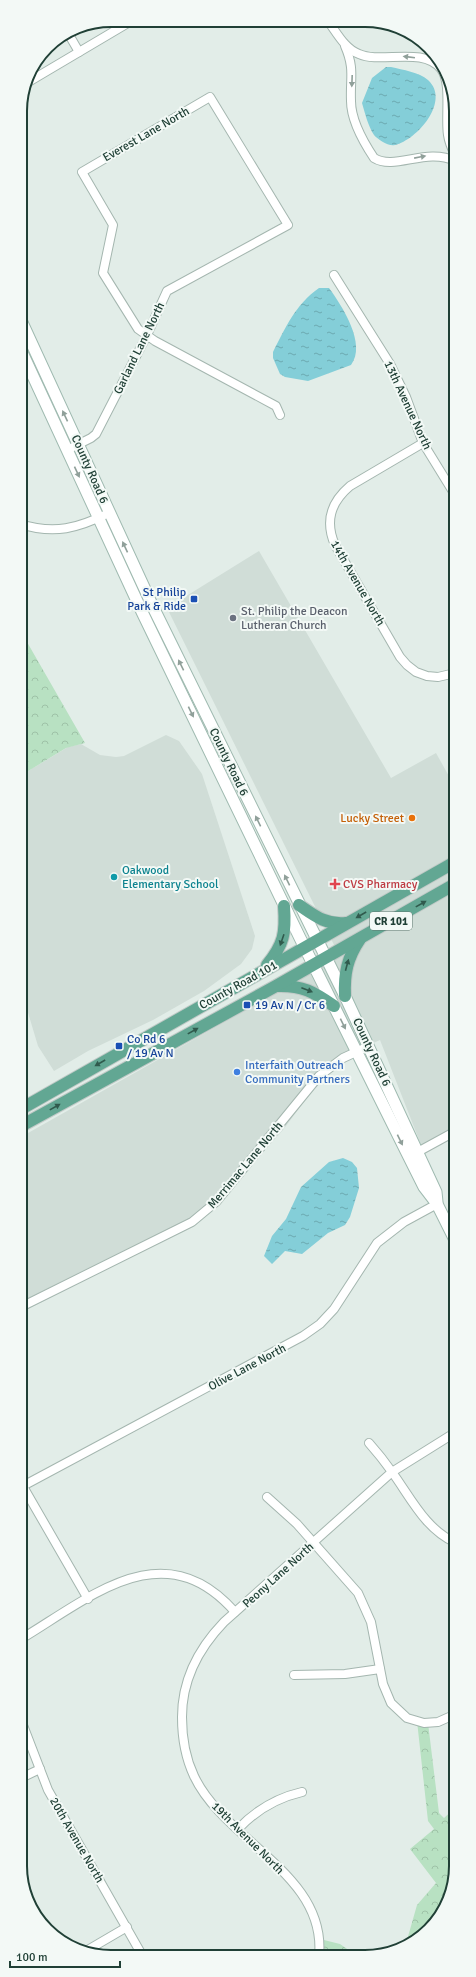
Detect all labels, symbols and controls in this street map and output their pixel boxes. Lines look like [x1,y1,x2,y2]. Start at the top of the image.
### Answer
one-way arrow [403,54,415,60]
one-way arrow [349,75,355,88]
street label: Everest Lane North [100,104,192,165]
one-way arrow [413,153,426,159]
street label: Garland Lane North [111,300,168,397]
street label: 13th Avenue North [380,358,435,452]
one-way arrow [62,411,68,422]
street label: County Road 6 [68,432,111,506]
one-way arrow [75,467,81,479]
street label: 14th Avenue North [327,538,388,629]
one-way arrow [122,541,128,553]
place label: St Philip Park & Ride [127,585,186,614]
marker: St Philip Park & Ride [189,594,199,604]
place label: St. Philip the Deacon Lutheran Church [241,604,348,633]
marker: St. Philip the Deacon Lutheran Church [228,613,238,623]
one-way arrow [178,659,184,670]
one-way arrow [188,706,194,718]
street label: County Road 6 [206,726,251,799]
place label: Lucky Street [340,811,404,826]
marker: Lucky Street [407,813,417,823]
one-way arrow [255,815,261,827]
place label: Oakwood Elementary School [122,863,219,892]
marker: Oakwood Elementary School [109,872,119,882]
one-way arrow [284,875,291,886]
place label: CVS Pharmacy [343,877,418,892]
marker: CVS Pharmacy [330,879,340,889]
one-way arrow [415,900,427,907]
one-way arrow [355,912,367,919]
road number: CR 101 [370,912,412,930]
one-way arrow [279,935,285,947]
street label: County Road 101 [197,958,280,1013]
one-way arrow [344,958,350,970]
one-way arrow [301,987,313,993]
place label: 19 Av N / Cr 6 [255,998,325,1013]
marker: 19 Av N / Cr 6 [242,1000,252,1010]
street label: County Road 6 [349,1016,394,1089]
one-way arrow [340,1018,346,1030]
one-way arrow [187,1028,199,1034]
place label: Co Rd 6 / 19 Av N [127,1032,174,1061]
marker: Co Rd 6 / 19 Av N [114,1041,124,1051]
place label: Interfaith Outreach Community Partners [245,1058,350,1087]
one-way arrow [94,1060,106,1067]
marker: Interfaith Outreach Community Partners [232,1067,242,1077]
one-way arrow [49,1103,60,1110]
street label: Merrimac Lane North [205,1119,286,1212]
one-way arrow [397,1135,403,1146]
street label: Olive Lane North [206,1341,289,1394]
street label: Peony Lane North [240,1540,317,1611]
street label: 20th Avenue North [46,1795,107,1886]
street label: 19th Avenue North [208,1799,287,1878]
scale bar [10,1943,120,1969]
text: 100 m [16,1950,48,1965]

